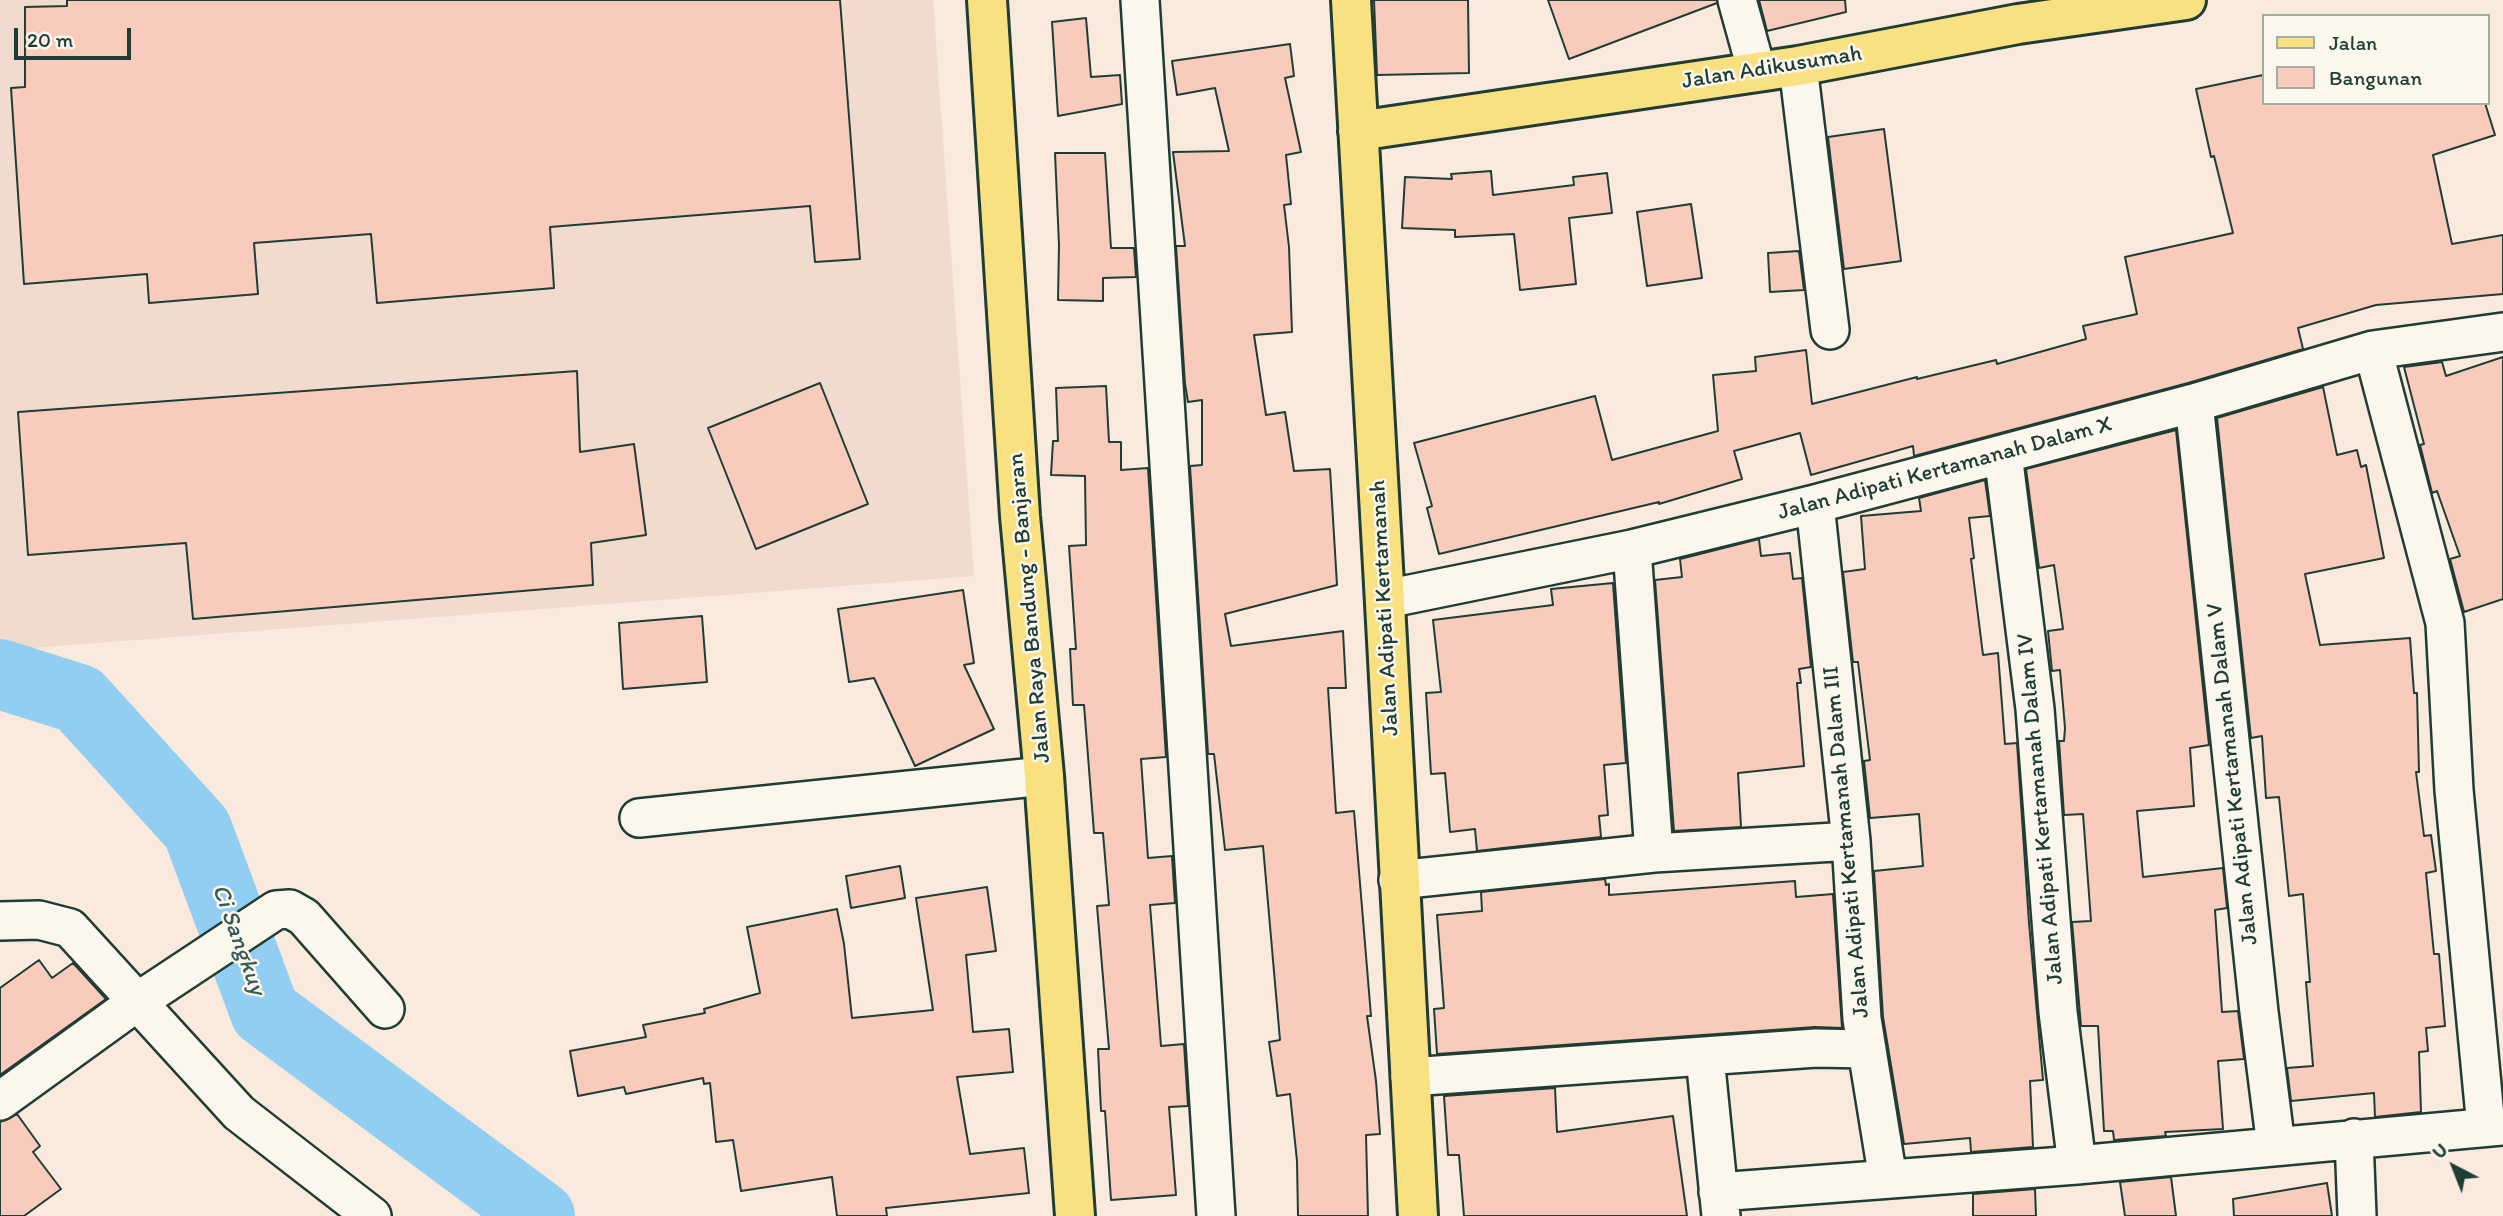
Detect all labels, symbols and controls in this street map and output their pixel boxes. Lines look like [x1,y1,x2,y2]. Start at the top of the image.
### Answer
scale bar [18,14,135,58]
legend [2262,14,2489,105]
text: 20 m [27,27,73,52]
text: Jalan [2329,30,2377,55]
street label: Jalan Adikusumah [1680,40,1864,96]
text: Bangunan [2329,65,2422,90]
street label: Jalan Adipati Kertamanah Dalam X [1775,411,2115,527]
street label: Jalan Raya Bandung - Banjaran [1003,452,1057,764]
street label: Jalan Adipati Kertamanah [1365,479,1405,737]
street label: Jalan Adipati Kertamanah Dalam V [2201,602,2265,946]
street label: Jalan Adipati Kertamanah Dalam IV [2012,632,2070,986]
street label: Jalan Adipati Kertamanah Dalam III [1818,665,1876,1019]
water label: Ci Sangkuy [205,881,271,999]
north arrow [2419,1132,2489,1202]
text: U [2427,1138,2452,1164]

